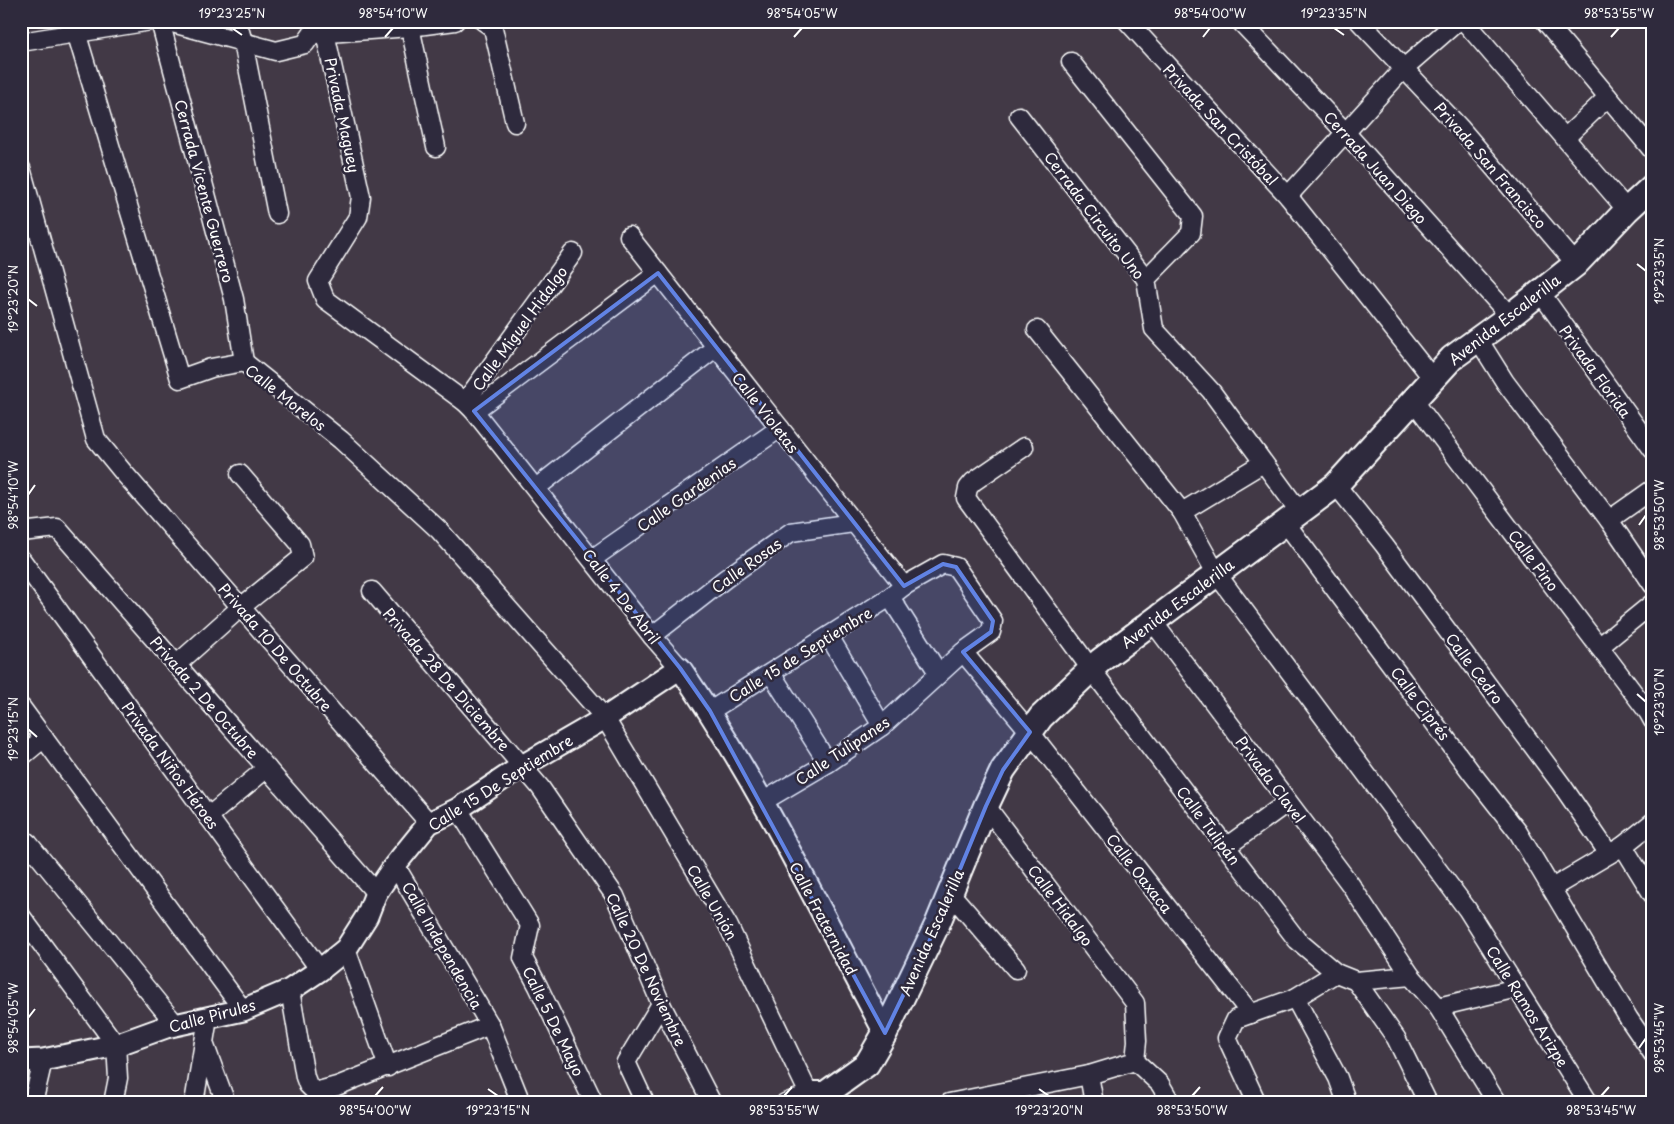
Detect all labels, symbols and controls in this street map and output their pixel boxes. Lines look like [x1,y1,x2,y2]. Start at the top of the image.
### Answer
text: 19°23'25"N [199,4,265,22]
text: 98°54'10"W [358,4,428,22]
text: 98°54'05"W [766,4,838,22]
text: 98°54'00"W [1174,4,1247,22]
text: 19°23'35"N [1301,4,1367,22]
text: 98°53'55"W [1584,4,1655,22]
street label: Privada Maguey [320,55,366,175]
street label: Privada San Cristóbal [1158,58,1284,190]
street label: Cerrada Vicente Guerrero [169,97,241,285]
street label: Privada San Francisco [1430,97,1552,233]
street label: Cerrada Juan Diego [1319,105,1433,229]
street label: Cerrada Circuito Uno [1039,146,1151,284]
text: 19°23'35"N [1650,238,1668,304]
street label: Calle Miguel Hidalgo [466,261,572,395]
text: 19°23'20"N [4,265,22,333]
street label: Avenida Escalerilla [1443,268,1565,370]
street label: Privada Florida [1554,320,1638,422]
street label: Calle Morelos [241,358,331,436]
street label: Calle Violetas [727,367,805,457]
street label: Calle Gardenias [632,451,740,537]
text: 98°54'10"W [4,460,22,530]
text: 98°53'50"W [1650,479,1668,550]
street label: Calle Pino [1503,524,1565,596]
street label: Calle Rosas [706,532,786,598]
street label: Calle 4 De Abril [577,544,667,648]
street label: Avenida Escalerilla [1116,552,1239,653]
street label: Privada 10 De Octubre [214,578,338,716]
street label: Calle 15 de Septiembre [724,601,876,707]
street label: Privada 28 De Diciembre [378,602,516,756]
street label: Calle Cedro [1441,628,1509,708]
street label: Privada 2 De Octubre [145,631,265,763]
street label: Calle Ciprés [1386,661,1456,745]
text: 19°23'30"N [1650,668,1668,736]
street label: Privada Niños Héroes [117,696,225,834]
text: 19°23'15"N [4,697,22,761]
street label: Calle Tulipanes [790,710,894,790]
street label: Calle 15 De Septiembre [423,728,577,836]
street label: Privada Clavel [1231,731,1311,827]
street label: Calle Tulipán [1172,781,1246,869]
street label: Calle Oaxaca [1101,828,1179,918]
street label: Calle Fraternidad [784,857,864,979]
street label: Calle Unión [682,860,744,944]
street label: Calle Hidalgo [1023,860,1099,950]
street label: Avenida Escalerilla [893,864,970,999]
street label: Calle Independencia [397,877,489,1014]
street label: Calle 20 De Noviembre [601,888,693,1050]
street label: Calle Ramos Arizpe [1481,941,1575,1071]
street label: Calle 5 De Mayo [517,962,591,1080]
text: 98°54'05"W [4,982,22,1054]
street label: Calle Pirules [166,992,258,1038]
text: 98°53'45"W [1650,1002,1668,1073]
text: 98°54'00"W [339,1101,412,1119]
text: 19°23'15"N [466,1101,530,1119]
text: 98°53'55"W [749,1101,820,1119]
text: 19°23'20"N [1015,1101,1083,1119]
text: 98°53'50"W [1157,1101,1228,1119]
text: 98°53'45"W [1566,1101,1637,1119]

